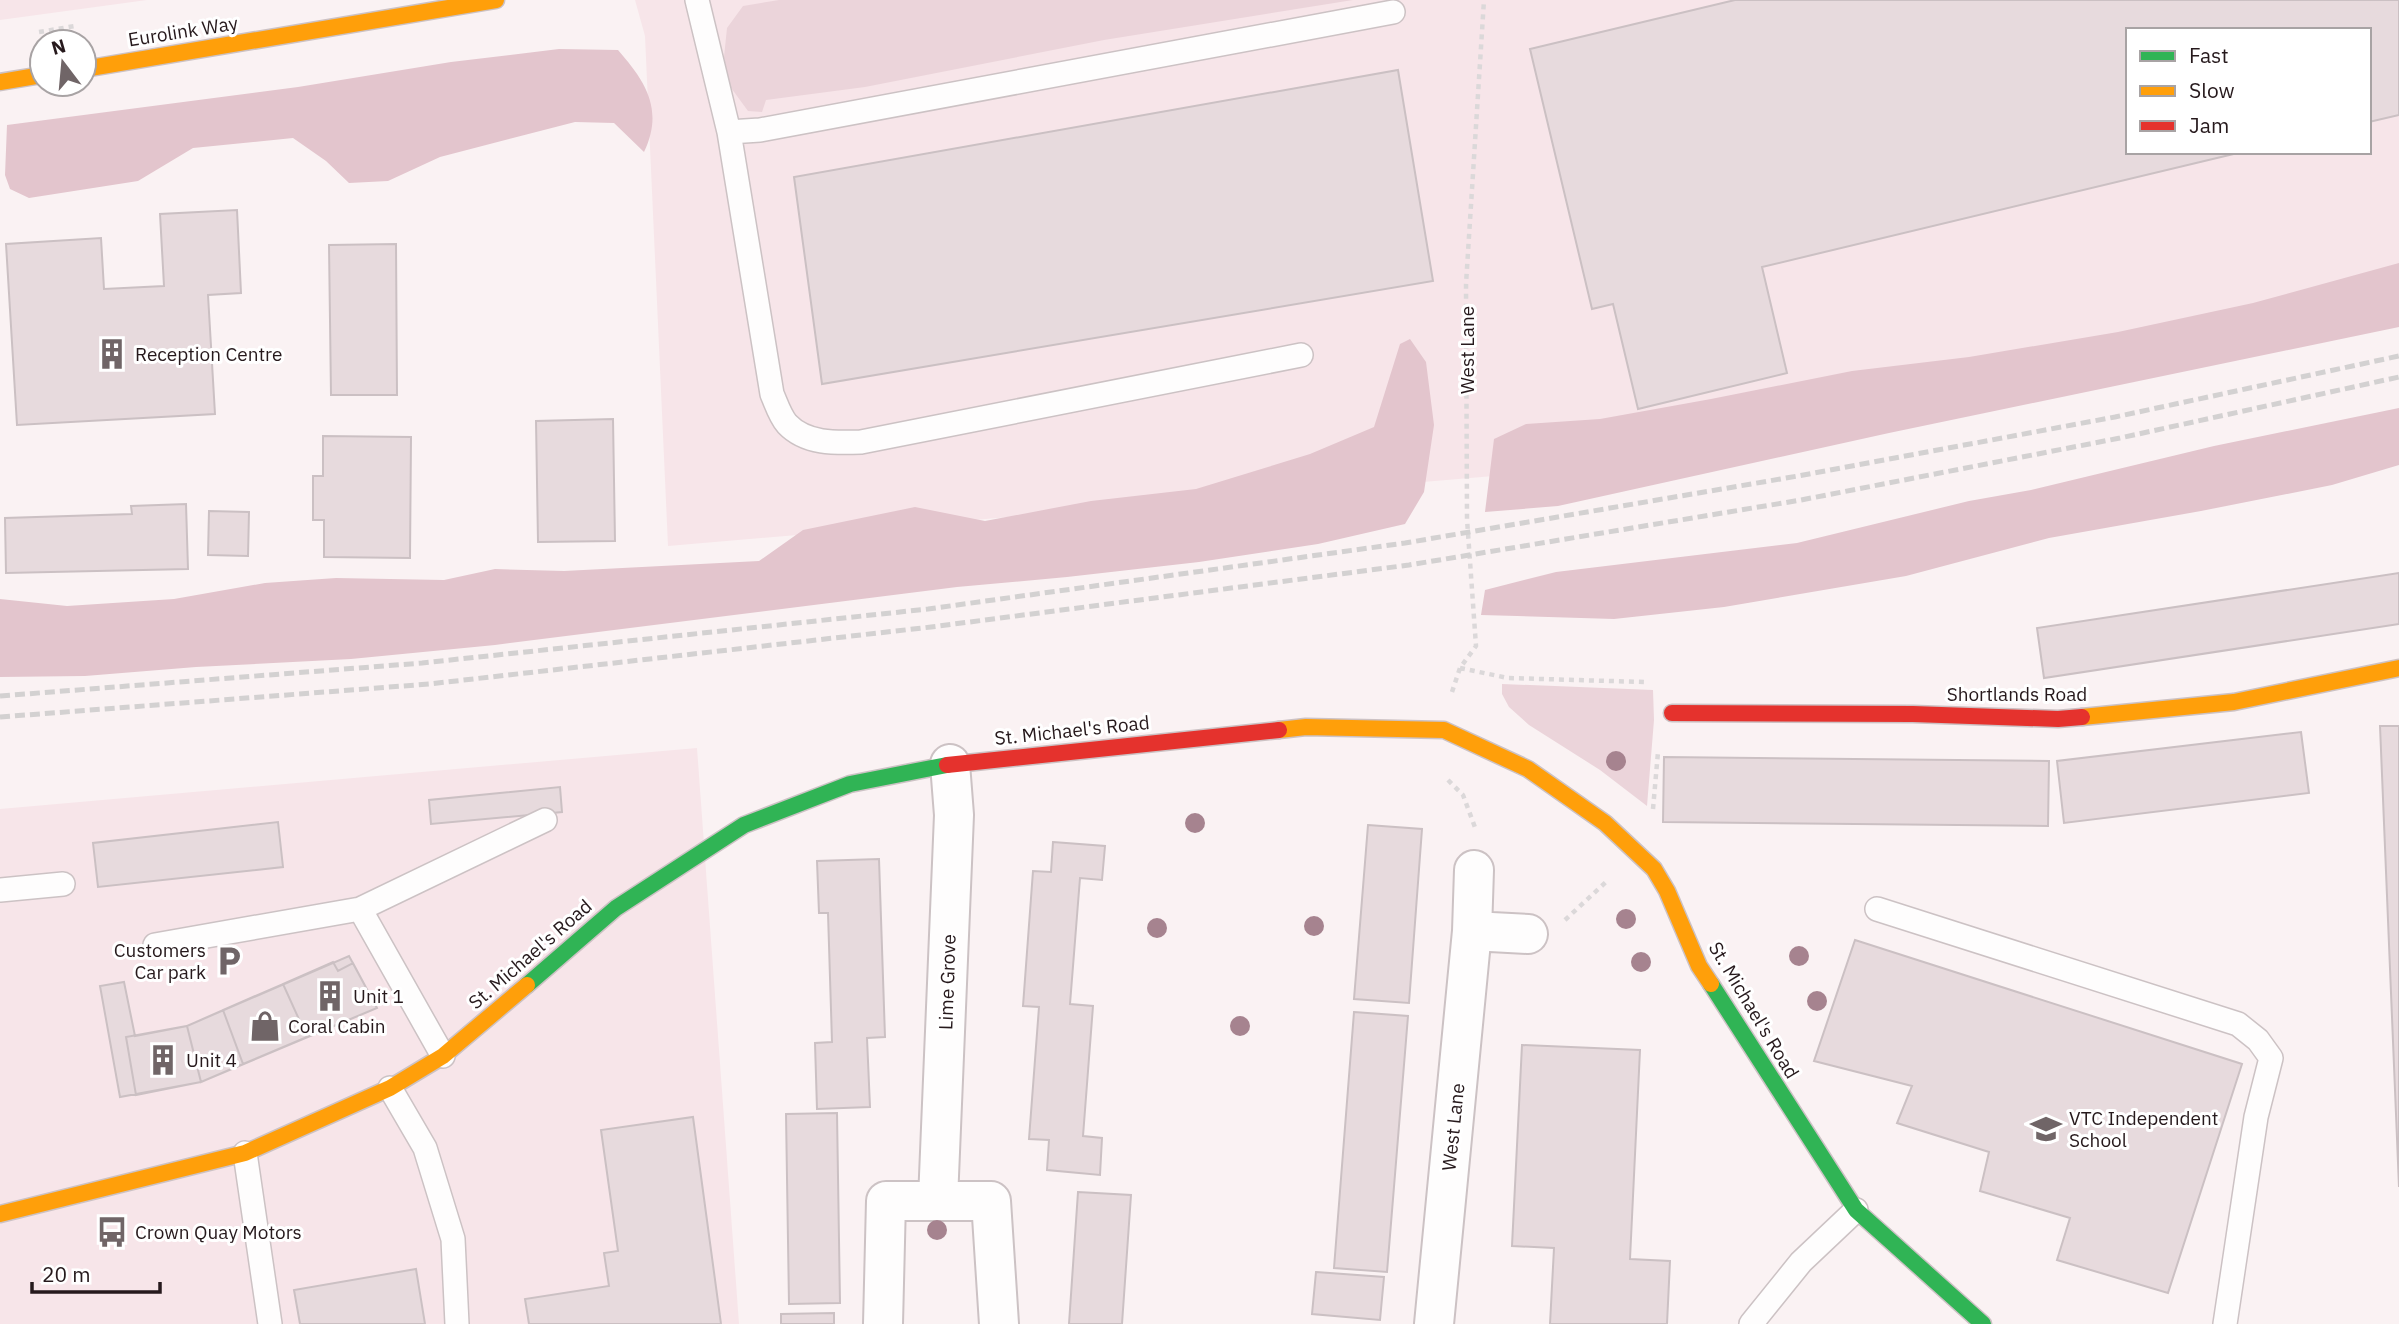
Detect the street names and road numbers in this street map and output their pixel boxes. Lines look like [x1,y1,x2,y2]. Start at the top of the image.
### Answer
street label: Eurolink Way [126,10,240,52]
street label: West Lane [1455,306,1479,394]
street label: Shortlands Road [1947,682,2087,706]
street label: St. Michael's Road [993,710,1151,750]
street label: St. Michael's Road [463,894,597,1014]
street label: Lime Grove [933,934,961,1030]
street label: St. Michael's Road [1704,937,1804,1083]
street label: West Lane [1436,1082,1470,1172]

